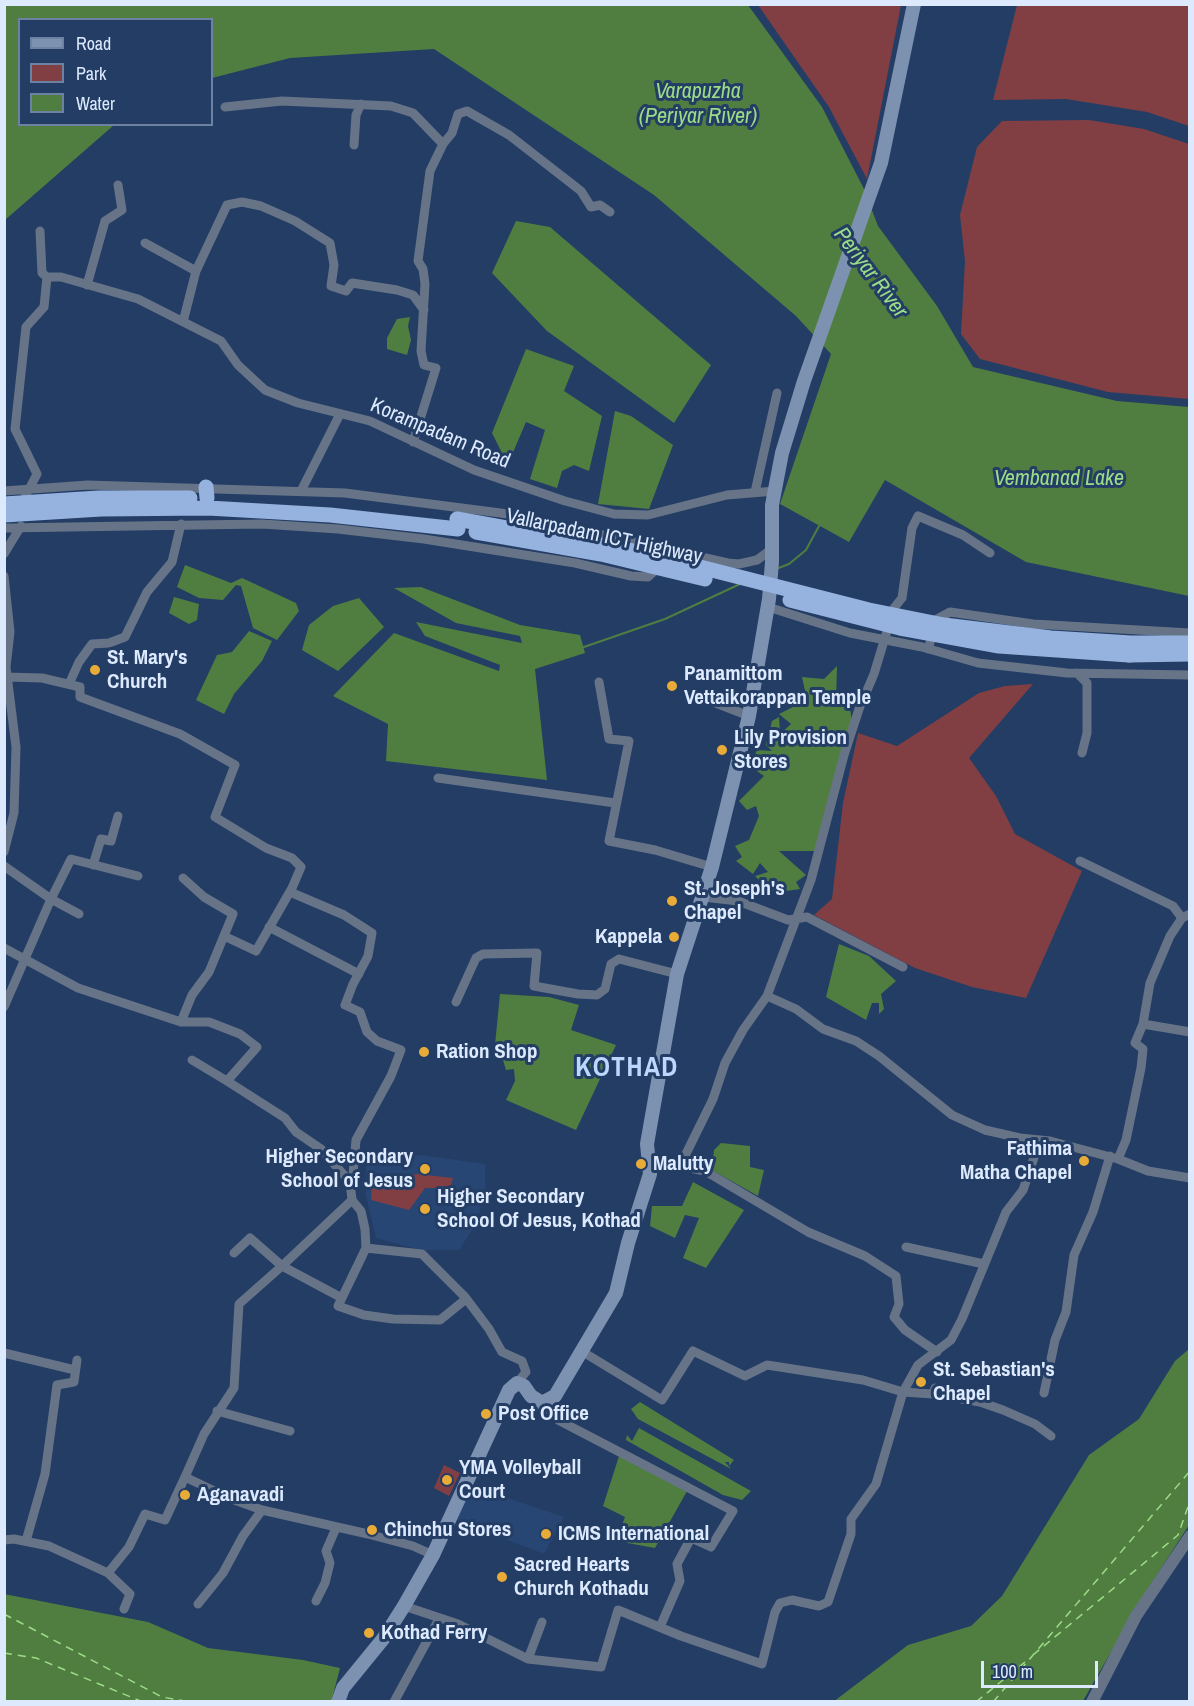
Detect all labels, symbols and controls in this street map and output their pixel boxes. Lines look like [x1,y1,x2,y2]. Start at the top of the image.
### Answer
legend [18,18,213,126]
text: Road [76,31,111,56]
text: Park [76,61,106,86]
water label: Varapuzha (Periyar River) [639,79,757,130]
text: Water [76,91,115,116]
water label: Periyar River [827,223,913,323]
street label: Korampadam Road [366,393,514,475]
water label: Vembanad Lake [994,466,1124,492]
street label: Vallarpadam ICT Highway [504,504,704,570]
place label: St. Mary's Church [107,645,188,695]
place label: Panamittom Vettaikorappan Temple [684,661,871,711]
marker: St. Mary's Church [88,663,102,677]
marker: Panamittom Vettaikorappan Temple [665,679,679,693]
place label: Lily Provision Stores [734,725,847,775]
marker: Lily Provision Stores [715,743,729,757]
place label: St. Joseph's Chapel [684,876,785,926]
marker: St. Joseph's Chapel [665,894,679,908]
place label: Kappela [595,924,662,950]
marker: Kappela [667,930,681,944]
place label: Ration Shop [436,1039,537,1065]
marker: Ration Shop [417,1045,431,1059]
district label: KOTHAD [575,1053,679,1085]
place label: Fathima Matha Chapel [960,1136,1072,1186]
place label: Higher Secondary School of Jesus [266,1144,413,1194]
place label: Malutty [653,1151,713,1177]
marker: Fathima Matha Chapel [1077,1154,1091,1168]
marker: Malutty [634,1157,648,1171]
marker: Higher Secondary School of Jesus [418,1162,432,1176]
place label: Higher Secondary School Of Jesus, Kothad [437,1184,641,1234]
marker: Higher Secondary School Of Jesus, Kothad [418,1202,432,1216]
place label: St. Sebastian's Chapel [933,1357,1055,1407]
marker: St. Sebastian's Chapel [914,1375,928,1389]
place label: Post Office [498,1401,589,1427]
marker: Post Office [479,1407,493,1421]
place label: YMA Volleyball Court [459,1455,581,1505]
marker: YMA Volleyball Court [440,1473,454,1487]
place label: Aganavadi [197,1482,284,1508]
marker: Aganavadi [178,1488,192,1502]
place label: Chinchu Stores [384,1517,511,1543]
place label: ICMS International [558,1521,709,1547]
marker: Chinchu Stores [365,1523,379,1537]
marker: ICMS International [539,1527,553,1541]
place label: Sacred Hearts Church Kothadu [514,1552,649,1602]
marker: Sacred Hearts Church Kothadu [495,1570,509,1584]
place label: Kothad Ferry [381,1620,487,1646]
marker: Kothad Ferry [362,1626,376,1640]
scale bar [984,1649,1101,1687]
text: 100 m [992,1659,1033,1684]

